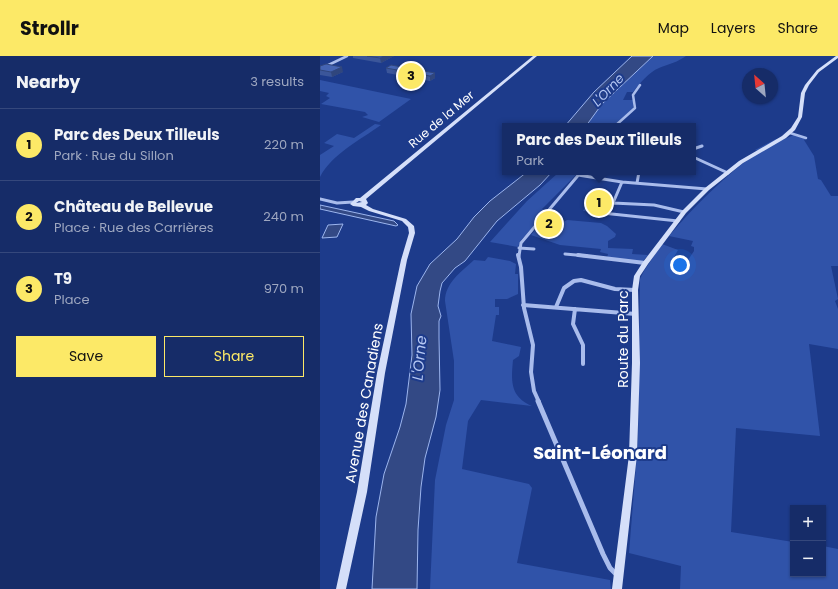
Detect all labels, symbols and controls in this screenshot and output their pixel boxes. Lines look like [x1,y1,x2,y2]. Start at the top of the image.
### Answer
text: Strollr [20,15,79,42]
text: Map [658,18,689,38]
text: Layers [711,18,755,38]
text: Share [777,18,818,38]
pin: 3 [398,61,424,91]
north arrow [742,68,778,104]
water label: L'Orne [588,69,628,111]
text: Nearby [16,70,80,94]
text: 3 results [250,72,304,91]
street label: Rue de la Mer [405,86,478,152]
popup [502,123,696,175]
text: Parc des Deux Tilleuls [54,124,220,145]
text: Parc des Deux Tilleuls [516,129,682,150]
text: 1 [27,135,31,154]
text: 220 m [264,135,304,154]
text: Park · Rue du Sillon [54,146,174,165]
text: Park [516,151,544,170]
pin: 1 [586,188,612,218]
text: Château de Bellevue [54,196,213,217]
text: 2 [25,207,33,226]
text: 240 m [263,207,304,226]
pin: 2 [536,209,562,239]
text: Place · Rue des Carrières [54,218,214,237]
your location [670,255,690,275]
text: T9 [54,268,72,289]
text: 3 [25,279,33,298]
text: 970 m [264,279,304,298]
text: Place [54,290,89,309]
street label: Route du Parc [613,290,633,388]
street label: Avenue des Canadiens [340,321,388,485]
water label: L'Orne [407,335,431,381]
button: Save [16,336,156,377]
button: Share [164,336,304,377]
district label: Saint-Léonard [533,440,667,465]
map controls [790,505,826,577]
button: + [790,505,826,541]
button: − [790,541,826,577]

